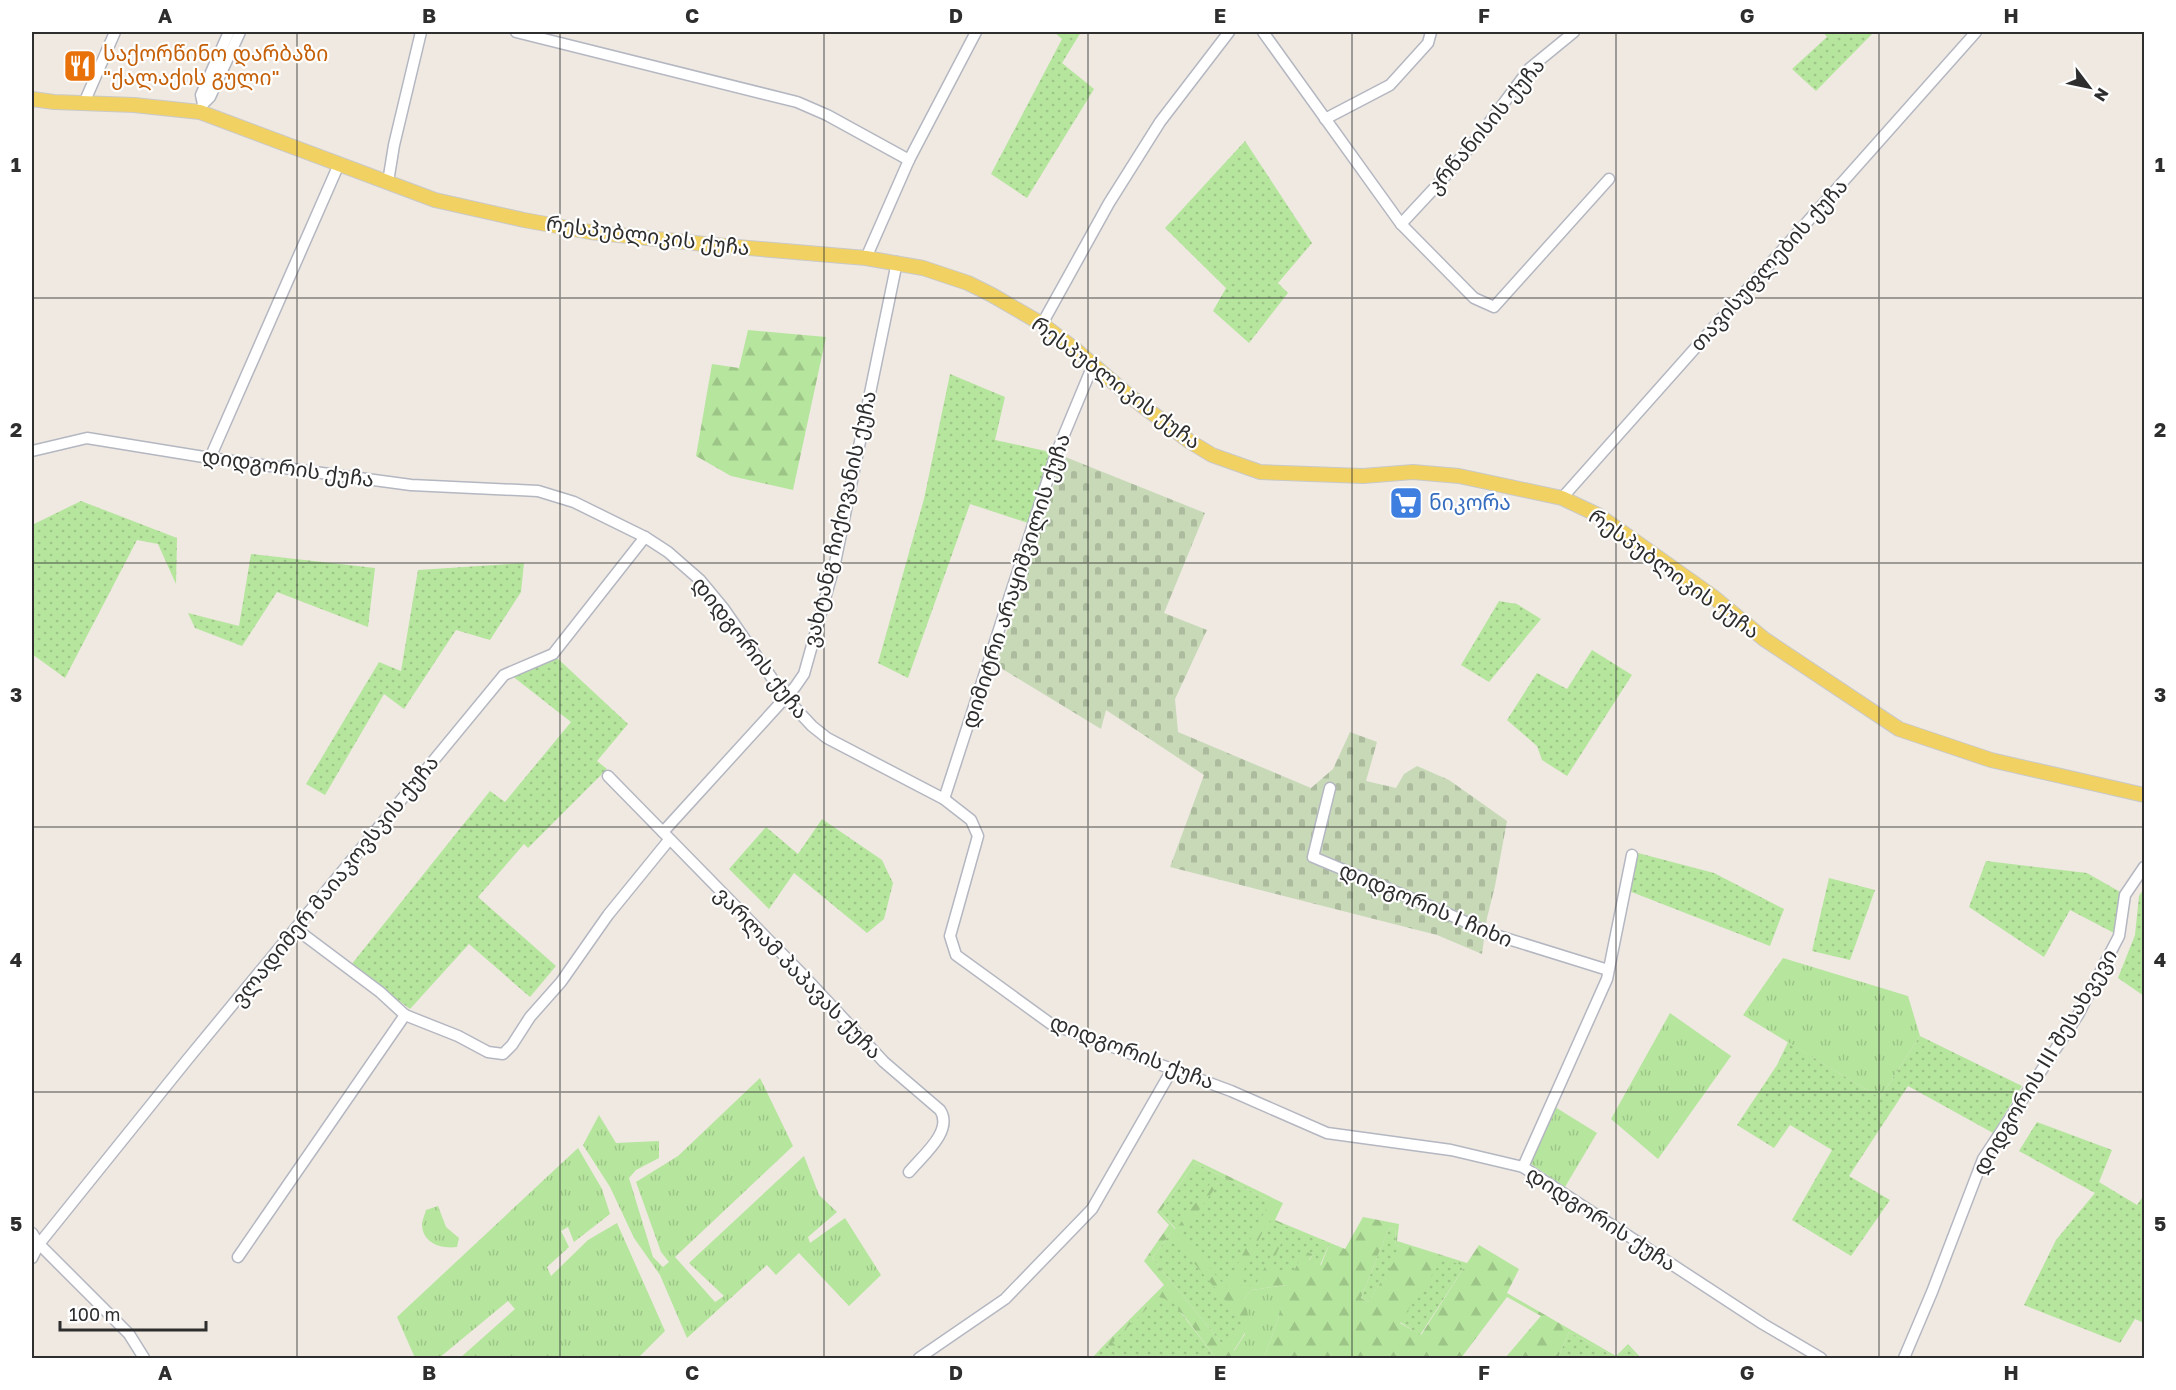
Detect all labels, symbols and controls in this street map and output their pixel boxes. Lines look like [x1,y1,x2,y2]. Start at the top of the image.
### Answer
text: A [158,3,172,27]
text: B [422,3,436,27]
text: C [685,3,699,27]
text: D [949,3,963,27]
text: E [1214,3,1226,27]
text: F [1478,3,1490,27]
text: G [1740,3,1754,27]
text: H [2003,3,2019,27]
place label: საქორწინო დარბაზი "ქალაქის გული" [103,40,328,91]
restaurant icon: საქორწინო დარბაზი "ქალაქის გული" [62,48,98,84]
street label: კრწანისის ქუჩა [1421,52,1550,199]
north arrow [2059,57,2119,117]
text: N [2090,84,2113,105]
text: 1 [11,152,21,176]
text: 1 [2155,152,2165,176]
street label: თავისუფლების ქუჩა [1684,173,1853,357]
street label: რესპუბლიკის ქუჩა [545,210,751,261]
street label: რესპუბლიკის ქუჩა [1026,310,1206,455]
street label: ვახტანგ ჩიქოვანის ქუჩა [797,388,881,649]
text: 2 [10,417,22,441]
text: 2 [2154,417,2166,441]
street label: დიმიტრი არაყიშვილის ქუჩა [955,430,1076,732]
street label: დიდგორის ქუჩა [200,442,376,493]
supermarket icon: ნიკორა [1388,485,1424,521]
place label: ნიკორა [1429,489,1511,515]
street label: რესპუბლიკის ქუჩა [1583,502,1765,645]
street label: დიდგორის ქუჩა [686,571,814,724]
text: 3 [10,682,22,706]
text: 3 [2154,682,2166,706]
street label: ვლადიმერ მაიაკოვსკის ქუჩა [225,750,444,1012]
street label: დიდგორის I ჩიხი [1335,856,1517,953]
street label: ვარლამ პაპავას ქუჩა [709,881,888,1065]
street label: დიდგორის III შესახვევი [1966,944,2123,1180]
text: 4 [10,947,22,971]
text: 4 [2154,947,2166,971]
street label: დიდგორის ქუჩა [1046,1008,1218,1095]
street label: დიდგორის ქუჩა [1521,1160,1681,1277]
text: 5 [10,1211,22,1235]
text: 5 [2154,1211,2166,1235]
scale bar [60,1294,206,1332]
text: 100 m [69,1303,120,1325]
text: A [158,1360,172,1384]
text: B [422,1360,436,1384]
text: C [685,1360,699,1384]
text: D [949,1360,963,1384]
text: E [1214,1360,1226,1384]
text: F [1478,1360,1490,1384]
text: G [1740,1360,1754,1384]
text: H [2003,1360,2019,1384]

